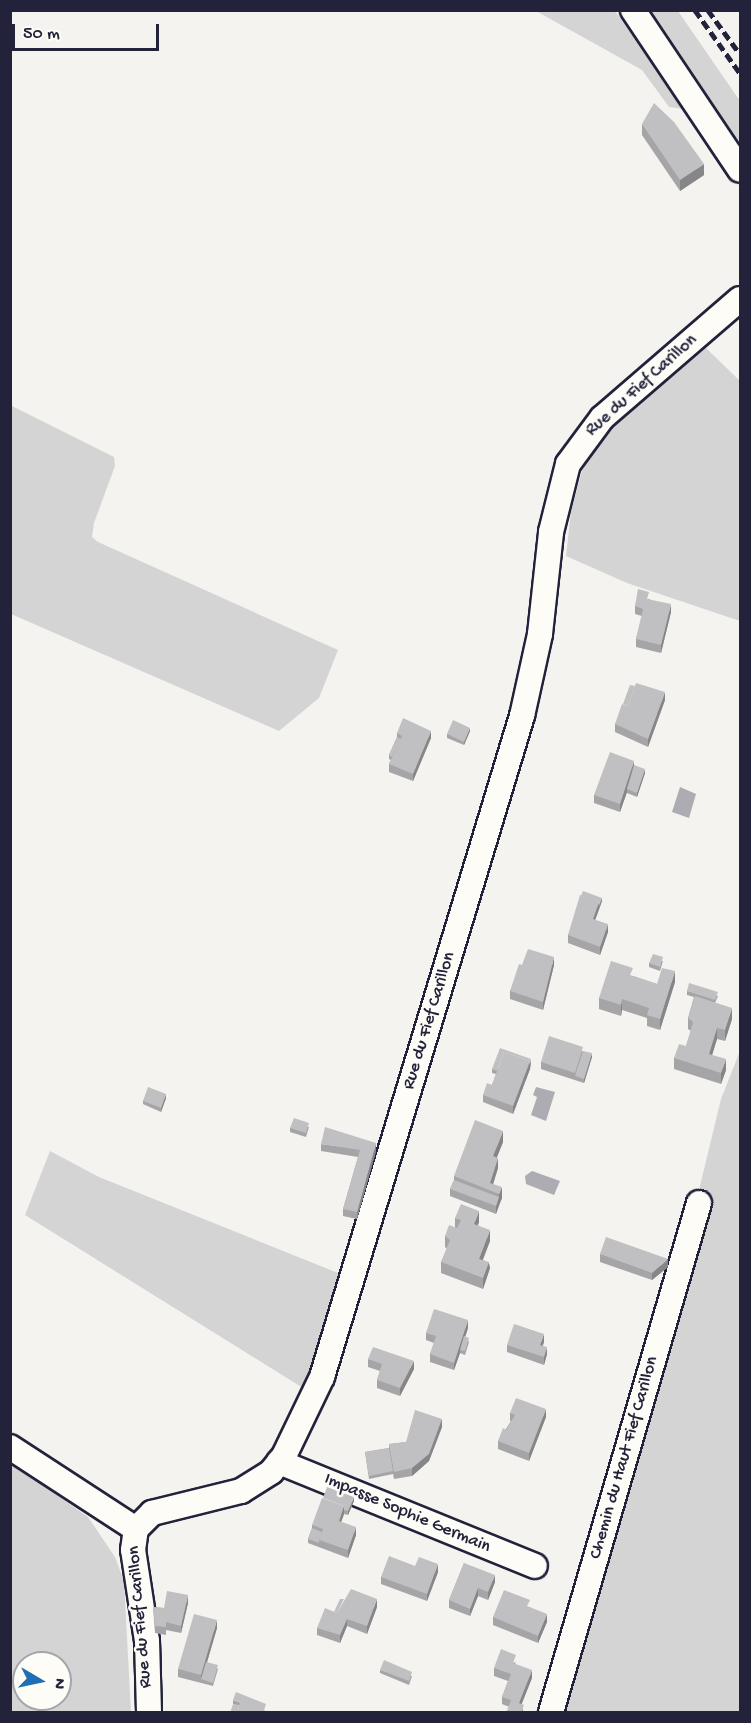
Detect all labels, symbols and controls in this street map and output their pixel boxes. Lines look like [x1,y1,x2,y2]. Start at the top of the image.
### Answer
scale bar [15,12,162,50]
text: 50 m [23,24,60,45]
street label: Rue du Fief Carillon [582,330,702,442]
street label: Rue du Fief Carillon [399,950,461,1092]
street label: Chemin du Haut Fief Carillon [586,1354,664,1562]
street label: Impasse Sophie Germain [321,1469,493,1559]
street label: Rue du Fief Carillon [124,1545,158,1689]
north arrow [12,1651,72,1711]
text: N [48,1677,68,1690]

